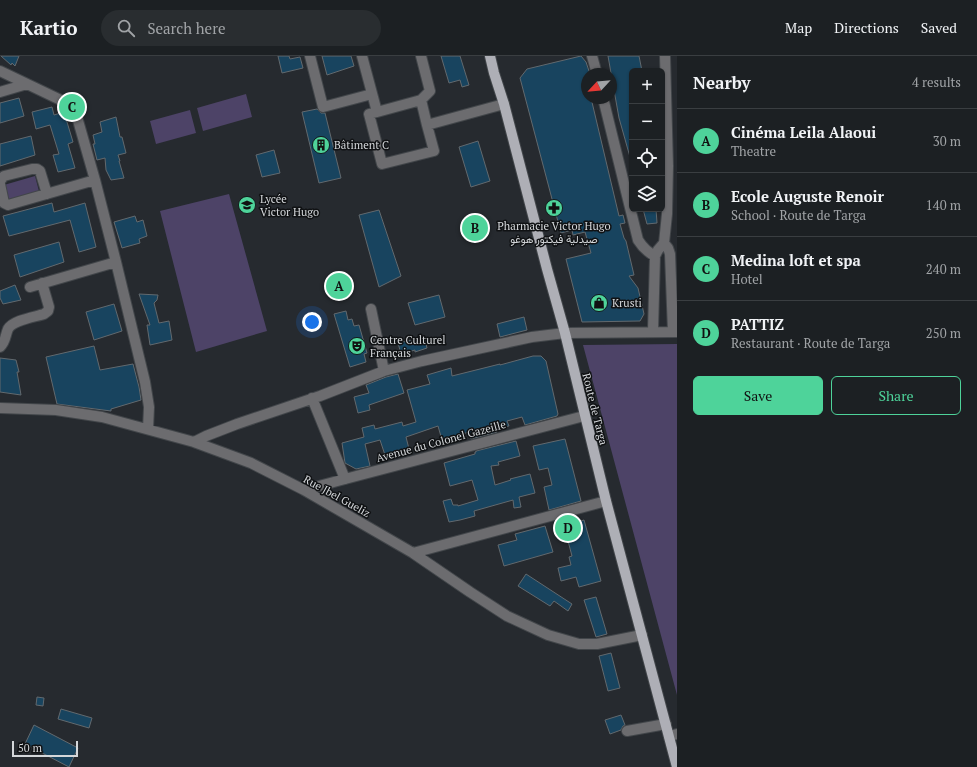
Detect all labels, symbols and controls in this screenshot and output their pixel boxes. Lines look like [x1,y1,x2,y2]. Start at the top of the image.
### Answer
search box [101,10,381,46]
text: Kartio [20,15,77,40]
icon: search [115,17,137,39]
text: Search here [147,18,225,38]
text: Map [785,18,812,37]
text: Directions [834,18,899,37]
text: Saved [921,18,957,37]
north arrow [581,68,617,104]
map controls [629,68,665,212]
button: + [629,68,665,104]
text: Nearby [693,71,751,94]
text: 4 results [912,73,961,91]
pin: C [59,92,85,122]
button: − [629,104,665,140]
text: Cinéma Leila Alaoui [731,122,876,142]
text: A [701,132,711,150]
text: 30 m [933,132,961,150]
building icon: Bâtiment C [311,135,331,155]
place label: Bâtiment C [334,138,389,152]
button: locate [629,140,665,176]
text: Theatre [731,142,776,160]
button: layers [629,176,665,212]
text: Ecole Auguste Renoir [731,186,884,206]
place label: Lycée Victor Hugo [260,192,319,219]
school or university icon: Lycée Victor Hugo [237,195,257,215]
text: B [702,196,710,214]
text: 140 m [926,196,961,214]
pharmacy icon: Pharmacie Victor Hugo صيدلية فيكتور هوغو [544,198,564,218]
text: School · Route de Targa [731,206,866,224]
pin: B [462,213,488,243]
place label: Pharmacie Victor Hugo صيدلية فيكتور هوغو [497,219,611,246]
text: Medina loft et spa [731,250,861,270]
text: C [702,260,710,278]
text: 240 m [926,260,961,278]
text: Hotel [731,270,763,288]
pin: A [326,271,352,301]
shop icon: Krusti [589,293,609,313]
place label: Krusti [612,296,642,310]
your location [302,312,322,332]
text: PATTIZ [731,314,784,334]
text: D [701,324,711,342]
text: 250 m [926,324,961,342]
place label: Centre Culturel Français [370,333,446,360]
text: Restaurant · Route de Targa [731,334,890,352]
theatre icon: Centre Culturel Français [347,336,367,356]
street label: Route de Targa [579,372,611,447]
button: Save [693,376,823,415]
button: Share [831,376,961,415]
street label: Avenue du Colonel Gazeille [375,417,508,465]
street label: Rue Jbel Gueliz [301,472,373,520]
pin: D [555,513,581,543]
scale bar [12,739,78,758]
text: 50 m [18,741,42,755]

